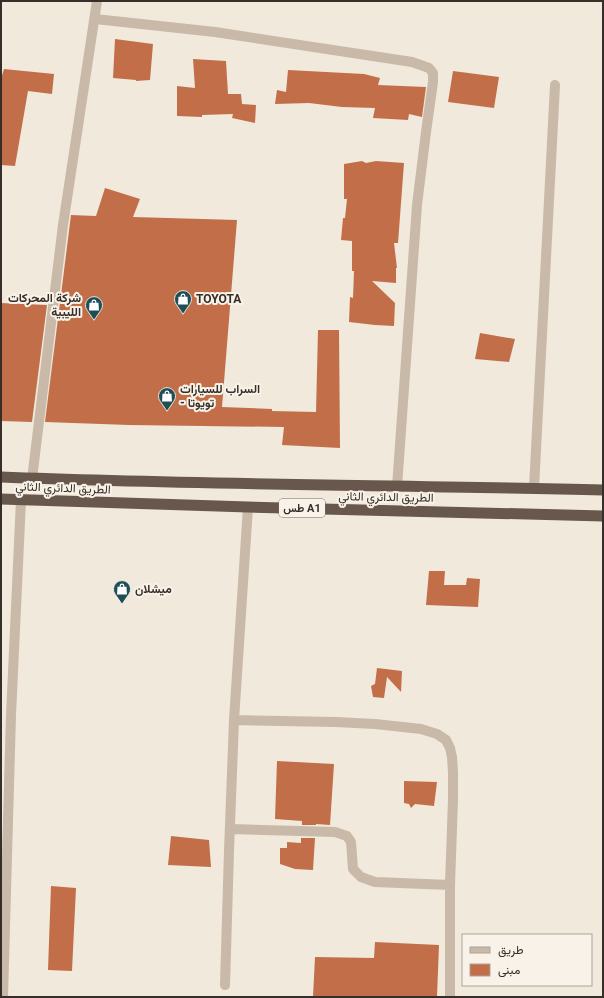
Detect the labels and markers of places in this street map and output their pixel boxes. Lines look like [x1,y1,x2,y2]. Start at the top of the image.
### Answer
shop icon: TOYOTA [173,289,193,314]
place label: شركة المحركات الليبية [8,291,81,319]
place label: TOYOTA [196,292,242,306]
shop icon: شركة المحركات الليبية [84,295,104,320]
place label: السراب للسيارات - تويوتا [180,382,260,411]
shop icon: السراب للسيارات - تويوتا [157,386,177,411]
shop icon: ميشلان [112,579,132,604]
place label: ميشلان [135,582,172,596]

